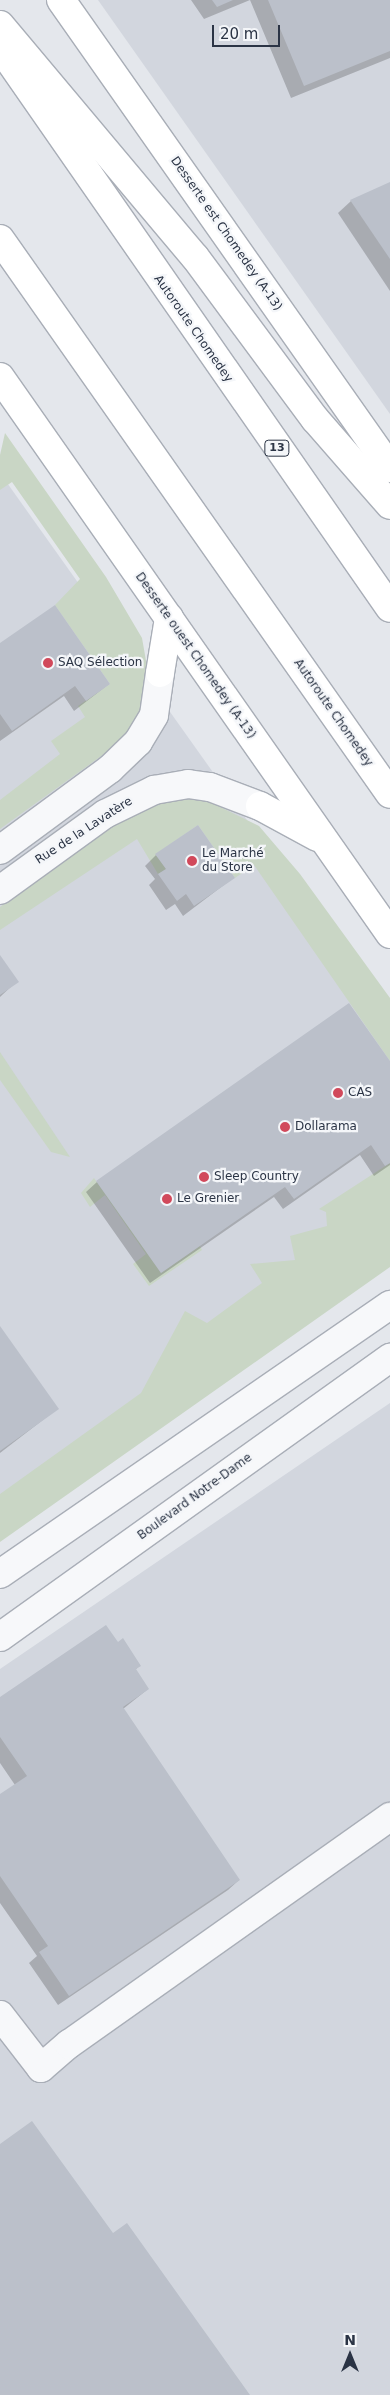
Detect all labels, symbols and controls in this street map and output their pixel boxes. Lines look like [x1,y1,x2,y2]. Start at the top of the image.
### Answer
scale bar [215,15,282,47]
text: 20 m [220,25,258,43]
street label: Desserte est Chomedey (A-13) [167,154,285,314]
street label: Autoroute Chomedey [150,272,236,386]
road number: 13 [263,439,291,456]
street label: Desserte ouest Chomedey (A-13) [132,570,258,742]
place label: SAQ Sélection [58,656,142,670]
street label: Autoroute Chomedey [290,656,376,770]
marker: SAQ Sélection [42,657,54,669]
street label: Rue de la Lavatère [33,794,135,868]
place label: Le Marché du Store [202,847,264,875]
marker: Le Marché du Store [186,855,198,867]
place label: CAS [348,1086,372,1100]
marker: CAS [332,1087,344,1099]
place label: Dollarama [295,1120,357,1134]
marker: Dollarama [279,1121,291,1133]
place label: Sleep Country [214,1170,299,1184]
marker: Sleep Country [198,1171,210,1183]
place label: Le Grenier [177,1192,239,1206]
marker: Le Grenier [161,1193,173,1205]
street label: Boulevard Notre-Dame [135,1451,255,1543]
north arrow [325,2330,375,2380]
text: N [344,2332,356,2348]

